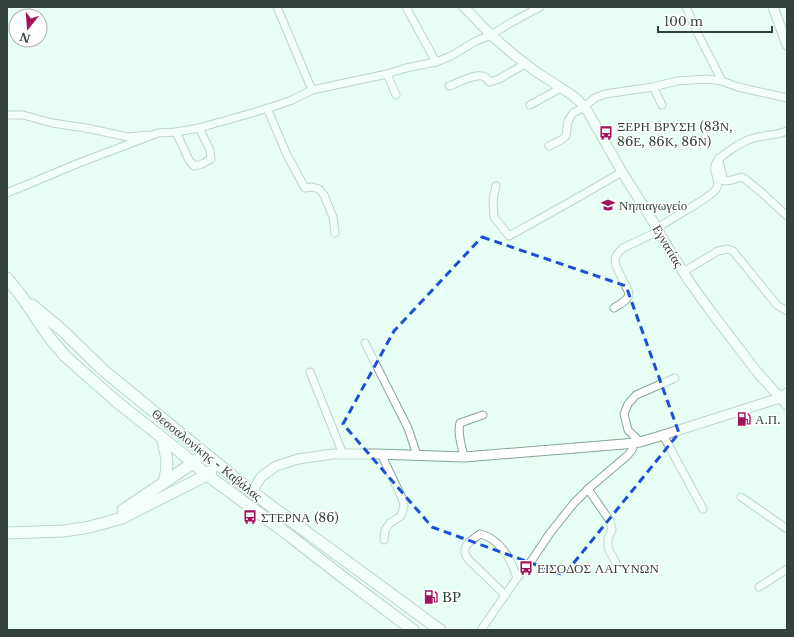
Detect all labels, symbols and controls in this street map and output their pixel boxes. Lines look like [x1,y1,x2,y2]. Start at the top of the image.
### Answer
north arrow [8,8,48,48]
scale bar [658,8,772,34]
text: 100 m [664,14,703,29]
text: N [17,29,32,46]
place label: ΞΕΡΗ ΒΡΥΣΗ (83Ν, 86Ε, 86Κ, 86Ν) [617,118,733,150]
bus stop icon: ΞΕΡΗ ΒΡΥΣΗ (83Ν, 86Ε, 86Κ, 86Ν) [598,125,614,141]
school or university icon: Νηπιαγωγείο [600,197,616,213]
place label: Νηπιαγωγείο [619,197,687,214]
street label: Εγνατίας [649,221,688,271]
street label: Θεσσαλονίκης - Καβάλας [148,405,266,505]
fuel station icon: Α.Π. [736,411,752,427]
place label: Α.Π. [755,411,781,428]
bus stop icon: ΣΤΕΡΝΑ (86) [242,509,258,525]
place label: ΣΤΕΡΝΑ (86) [261,509,339,526]
bus stop icon: ΕΙΣΟΔΟΣ ΛΑΓΥΝΩΝ [518,560,534,576]
place label: ΕΙΣΟΔΟΣ ΛΑΓΥΝΩΝ [537,560,659,577]
fuel station icon: BP [423,589,439,605]
place label: BP [442,589,461,606]

